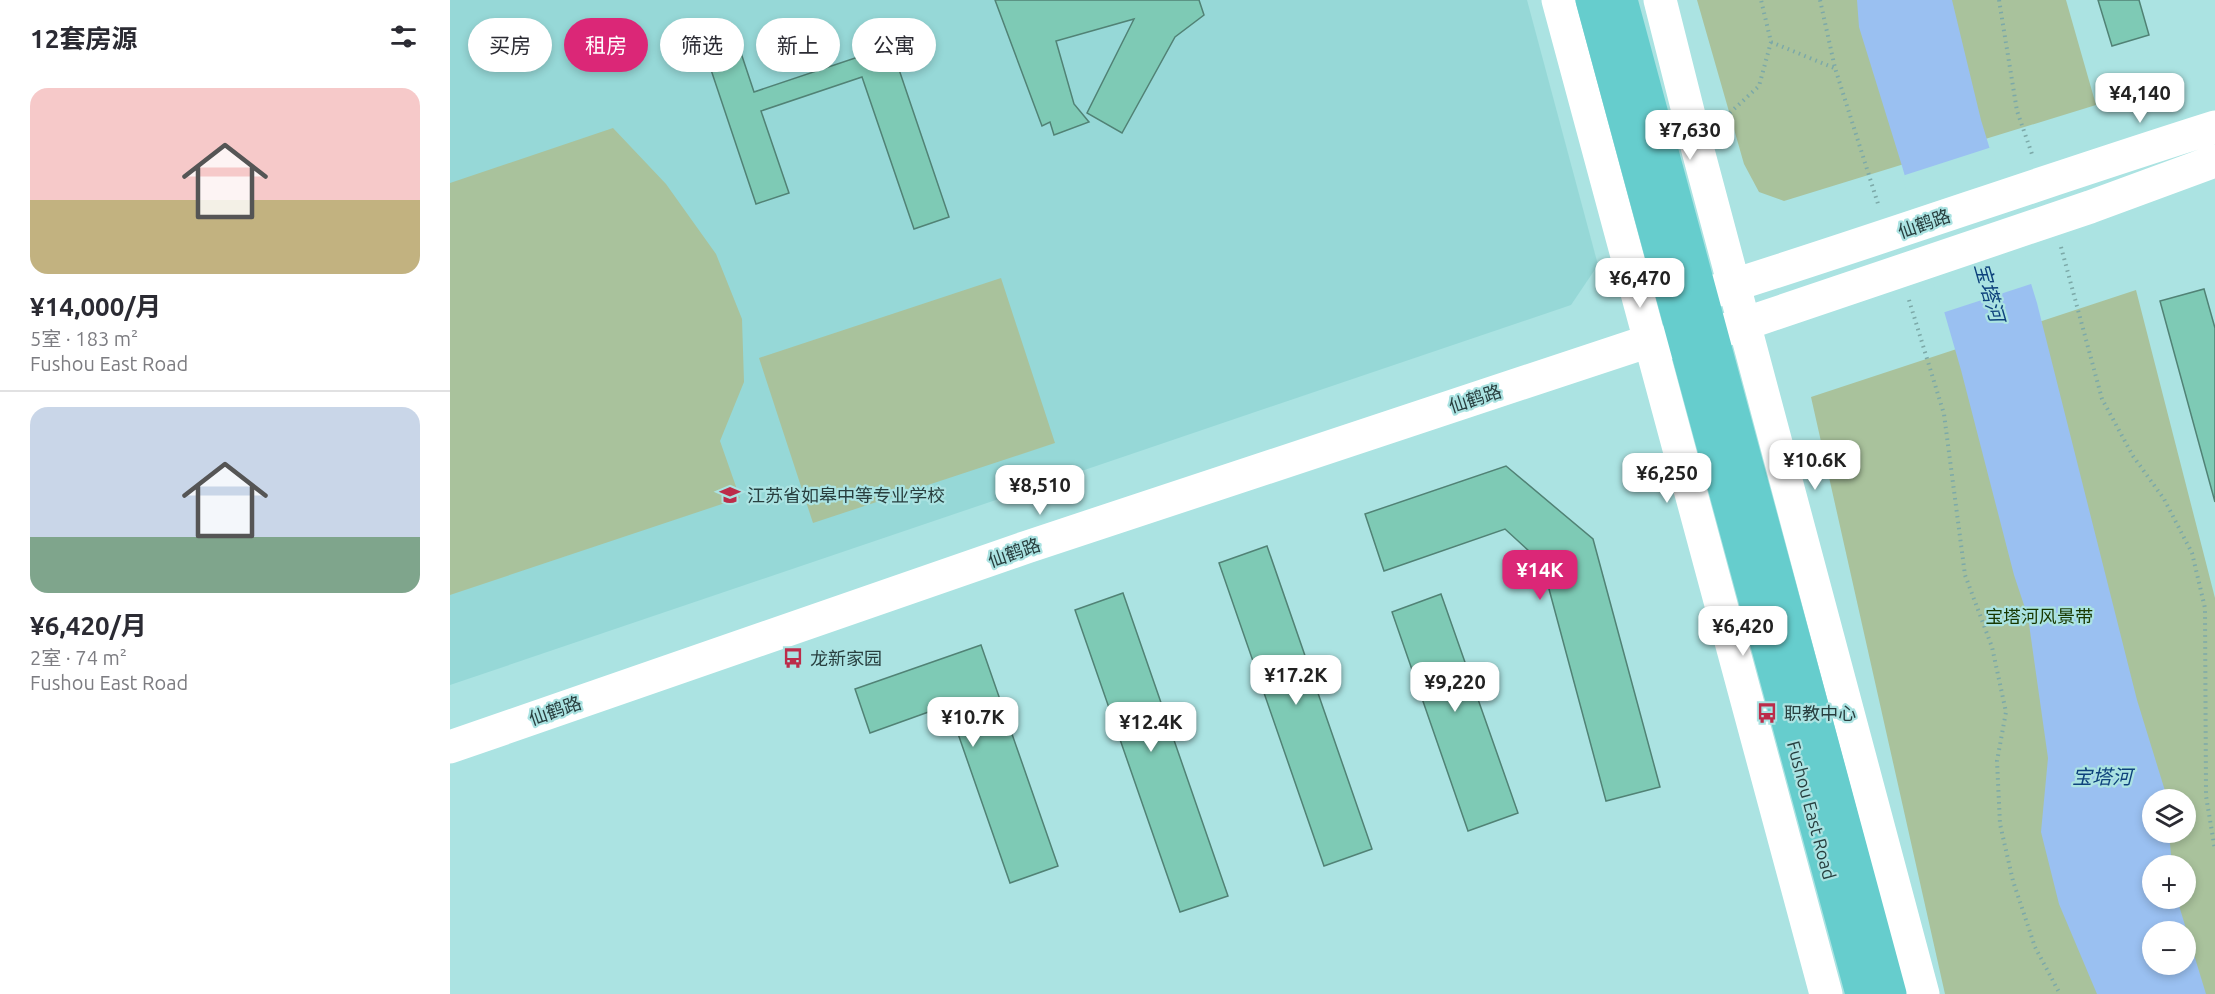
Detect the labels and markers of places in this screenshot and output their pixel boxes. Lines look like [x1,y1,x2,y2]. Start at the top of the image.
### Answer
pin: ¥4,140 [2091,73,2189,124]
pin: ¥7,630 [1641,110,1739,161]
pin: ¥6,470 [1591,258,1689,309]
pin: ¥10.6K [1766,440,1864,491]
pin: ¥6,250 [1618,453,1716,504]
pin: ¥8,510 [991,465,1089,516]
school or university icon: 江苏省如皋中等专业学校 [718,483,742,507]
place label: 江苏省如皋中等专业学校 [747,485,945,505]
pin: ¥14K [1504,550,1576,601]
pin: ¥6,420 [1694,606,1792,657]
bus stop icon: 龙新家园 [781,646,805,670]
place label: 龙新家园 [810,648,882,668]
pin: ¥17.2K [1247,655,1345,706]
pin: ¥9,220 [1406,662,1504,713]
pin: ¥10.7K [924,697,1022,748]
bus stop icon: 职教中心 [1755,701,1779,725]
pin: ¥12.4K [1102,702,1200,753]
place label: 职教中心 [1784,703,1856,723]

